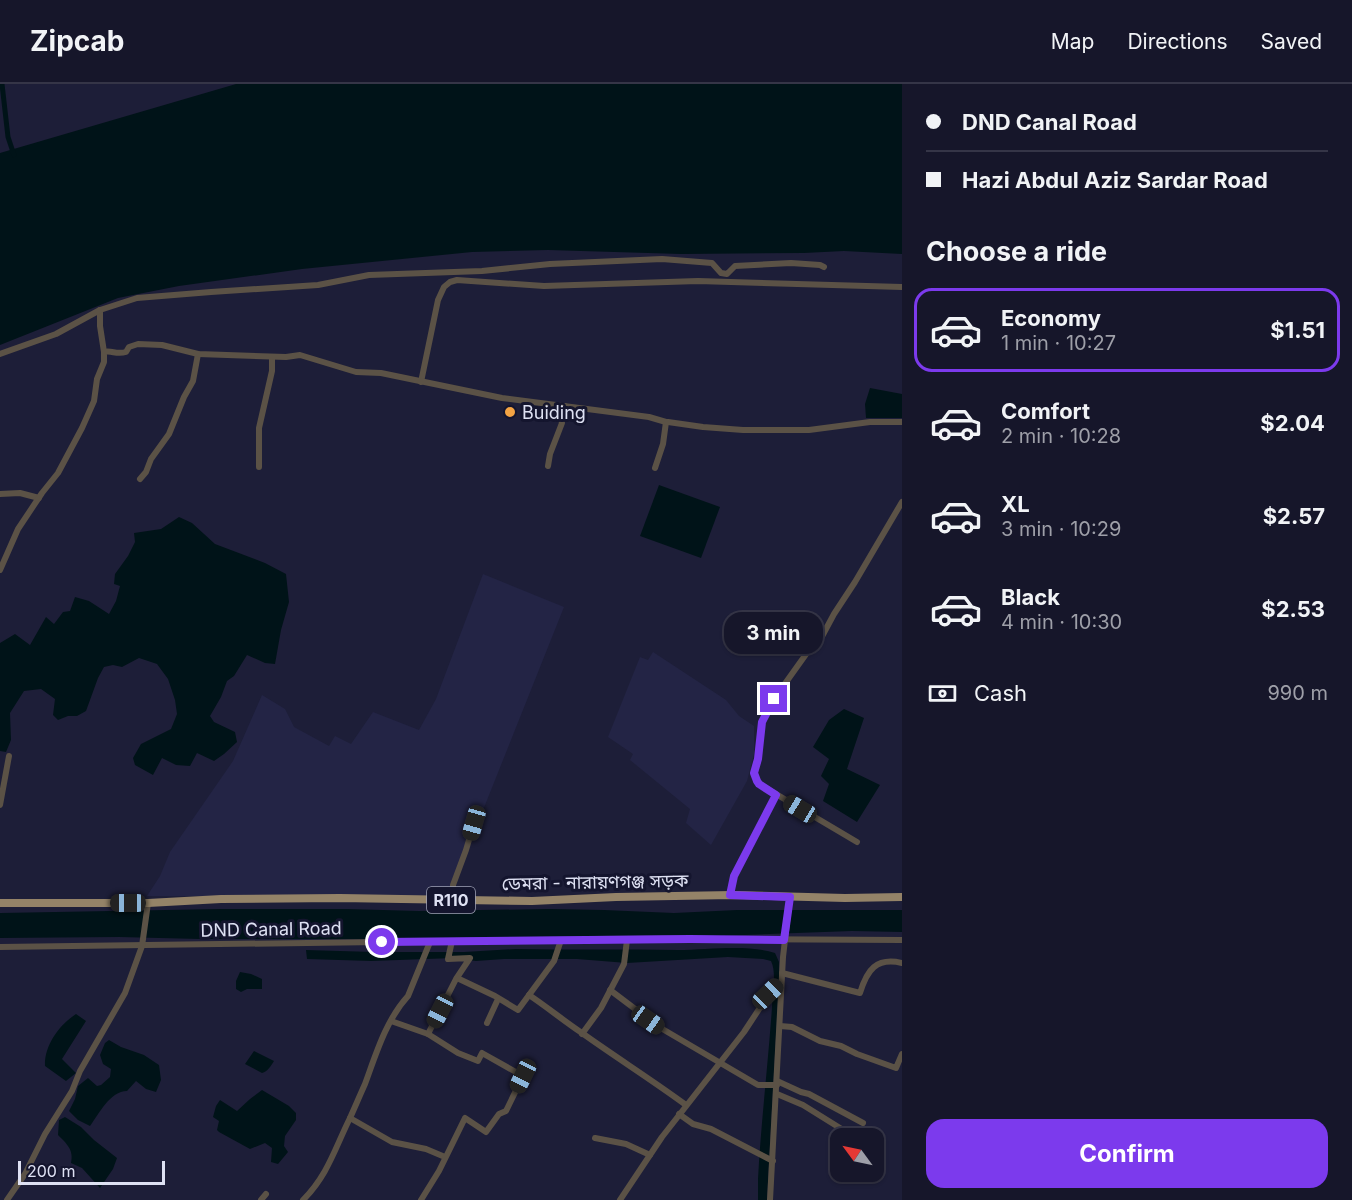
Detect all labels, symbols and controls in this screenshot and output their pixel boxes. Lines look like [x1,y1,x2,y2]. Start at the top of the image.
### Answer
text: Zipcab [30,24,125,58]
text: Map [1051,29,1094,54]
text: Directions [1127,29,1228,54]
text: Saved [1261,29,1322,54]
text: DND Canal Road [962,109,1137,135]
text: Hazi Abdul Aziz Sardar Road [962,167,1268,193]
text: Choose a ride [926,235,1107,268]
icon: car [929,303,983,357]
text: Economy [1001,305,1101,331]
text: $1.51 [1270,317,1325,343]
text: 1 min · 10:27 [1001,331,1116,355]
icon: car [929,396,983,450]
text: Comfort [1001,398,1090,424]
place label: Buiding [522,402,586,423]
marker: Buiding [503,405,517,419]
text: $2.04 [1260,410,1325,436]
text: 2 min · 10:28 [1001,424,1121,448]
icon: car [929,489,983,543]
text: XL [1001,491,1030,517]
text: $2.57 [1263,503,1325,529]
text: 3 min · 10:29 [1001,517,1121,541]
icon: car [929,582,983,636]
text: Black [1001,584,1060,610]
text: $2.53 [1261,596,1325,622]
text: 4 min · 10:30 [1001,610,1122,634]
callout: 3 min [724,612,824,654]
text: 3 min [747,621,800,645]
icon: cash [926,677,959,710]
text: Cash [974,680,1027,706]
text: 990 m [1267,681,1328,705]
route end [760,685,787,712]
car [780,792,820,826]
car [460,803,488,843]
street label: ডেমরা - নারায়ণগঞ্জ সড়ক [501,870,689,894]
road number: R110 [427,887,475,913]
car [110,894,146,912]
street label: DND Canal Road [200,917,342,941]
route start [368,928,395,955]
car [749,975,787,1013]
car [424,991,456,1031]
car [628,1002,668,1038]
car [507,1056,539,1096]
button: Confirm [926,1119,1328,1188]
north arrow [830,1128,884,1182]
map controls [830,1128,884,1182]
scale bar [18,1158,165,1186]
text: 200 m [27,1161,75,1181]

